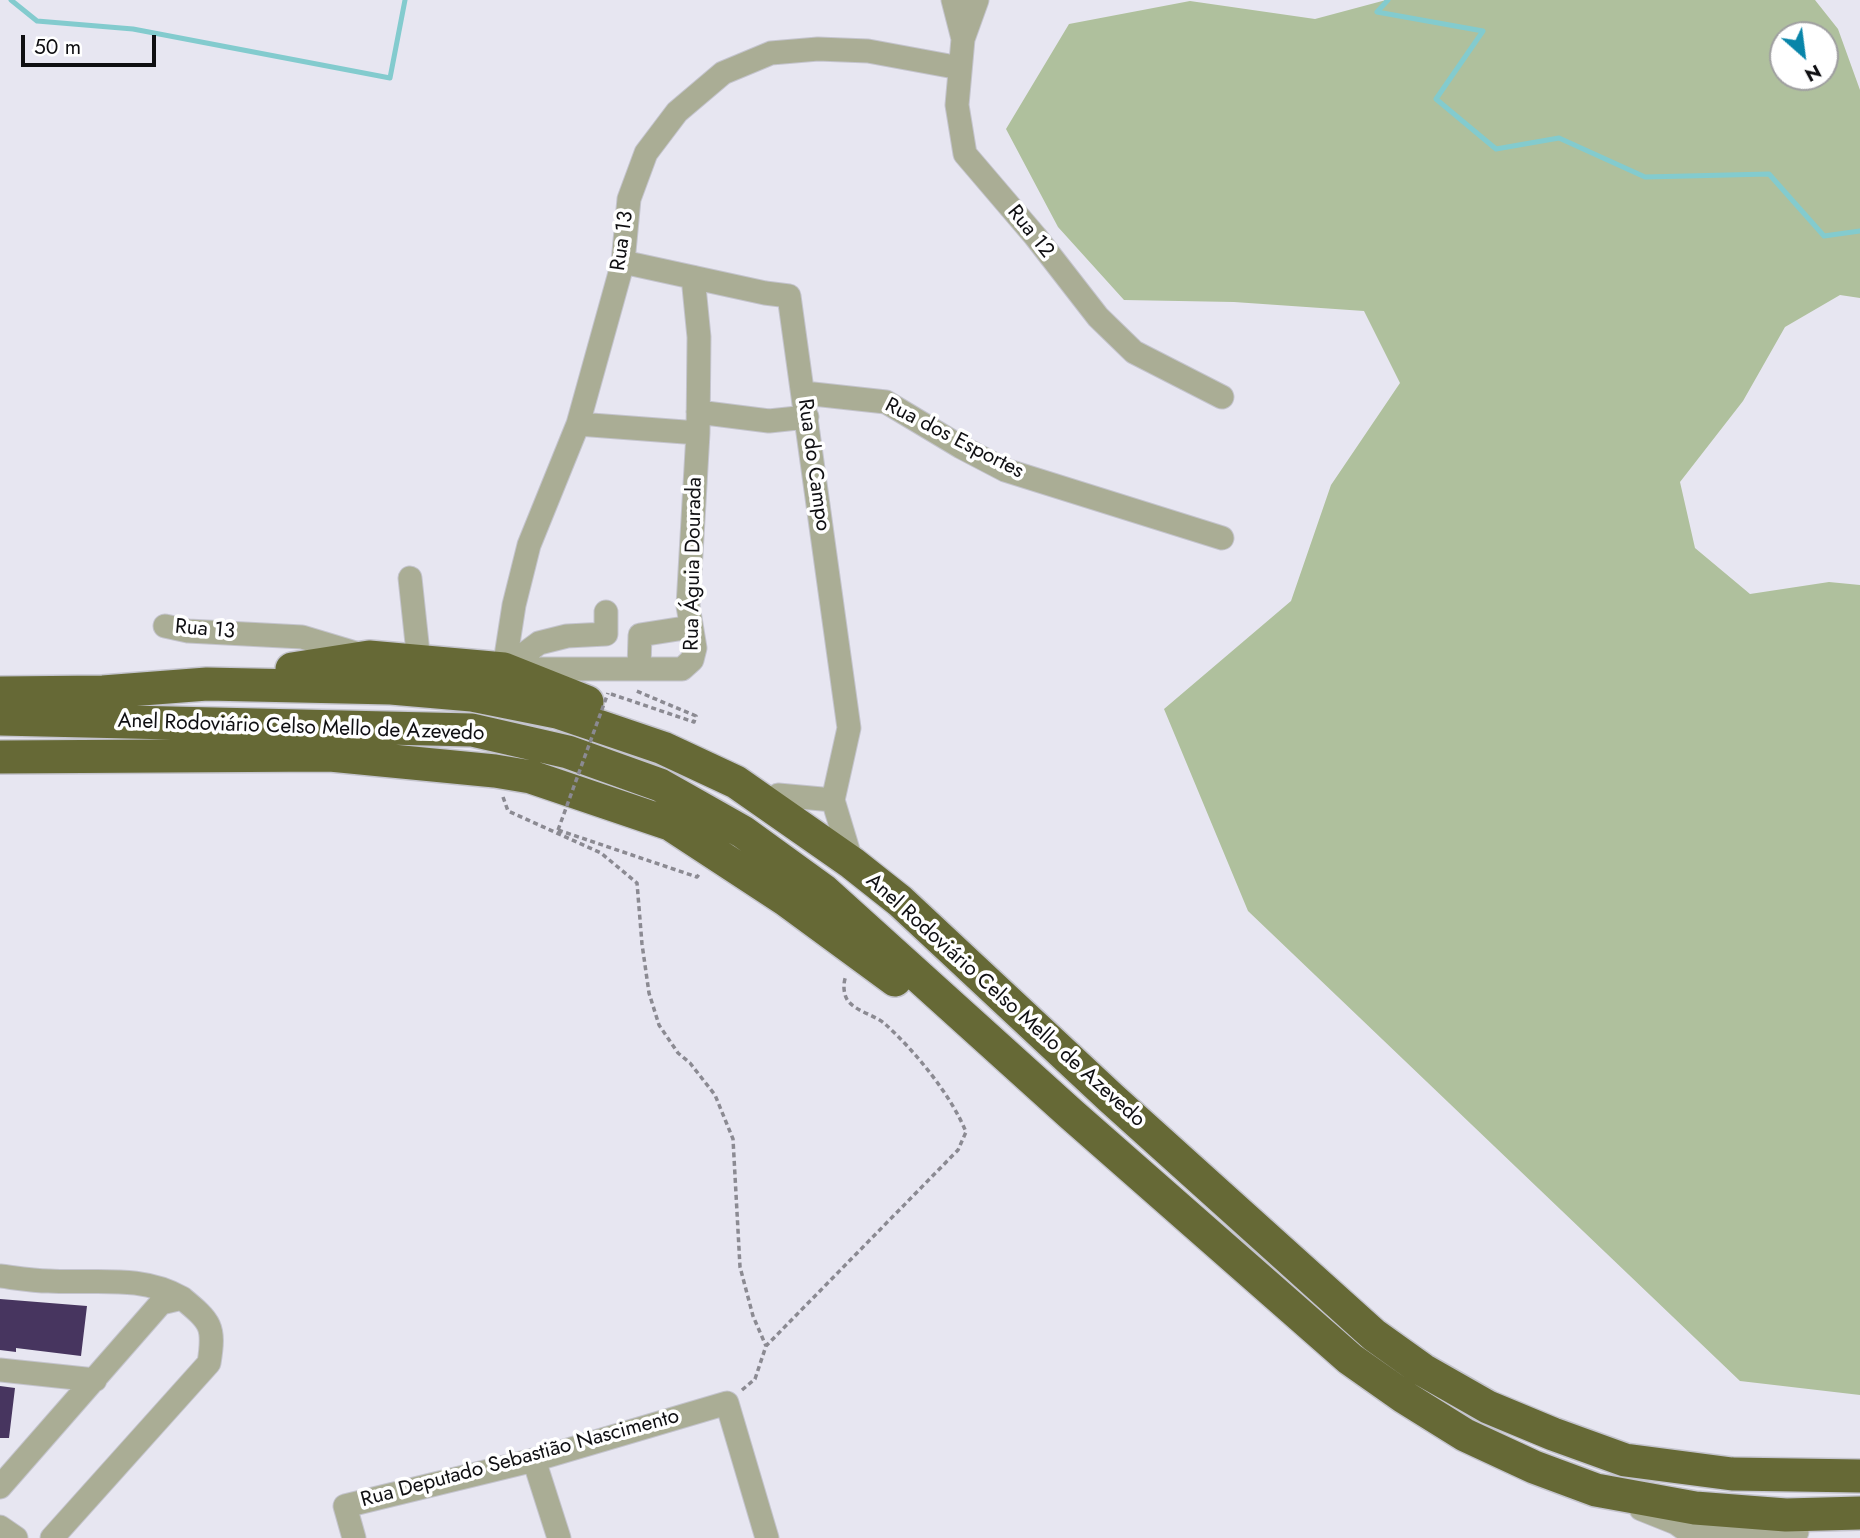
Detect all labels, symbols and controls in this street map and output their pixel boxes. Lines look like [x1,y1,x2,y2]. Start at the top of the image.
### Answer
scale bar [24,21,159,65]
north arrow [1769,21,1839,91]
text: 50 m [34,32,81,62]
text: N [1800,58,1826,89]
street label: Rua 12 [1001,201,1059,263]
street label: Rua 13 [606,209,640,273]
street label: Rua dos Esportes [880,393,1028,485]
street label: Rua do Campo [791,397,835,533]
street label: Rua Águia Dourada [680,477,708,651]
street label: Rua 13 [174,615,236,645]
street label: Anel Rodoviário Celso Mello de Azevedo [117,709,485,747]
street label: Anel Rodoviário Celso Mello de Azevedo [860,869,1150,1133]
street label: Rua Deputado Sebastião Nascimento [358,1404,682,1514]

